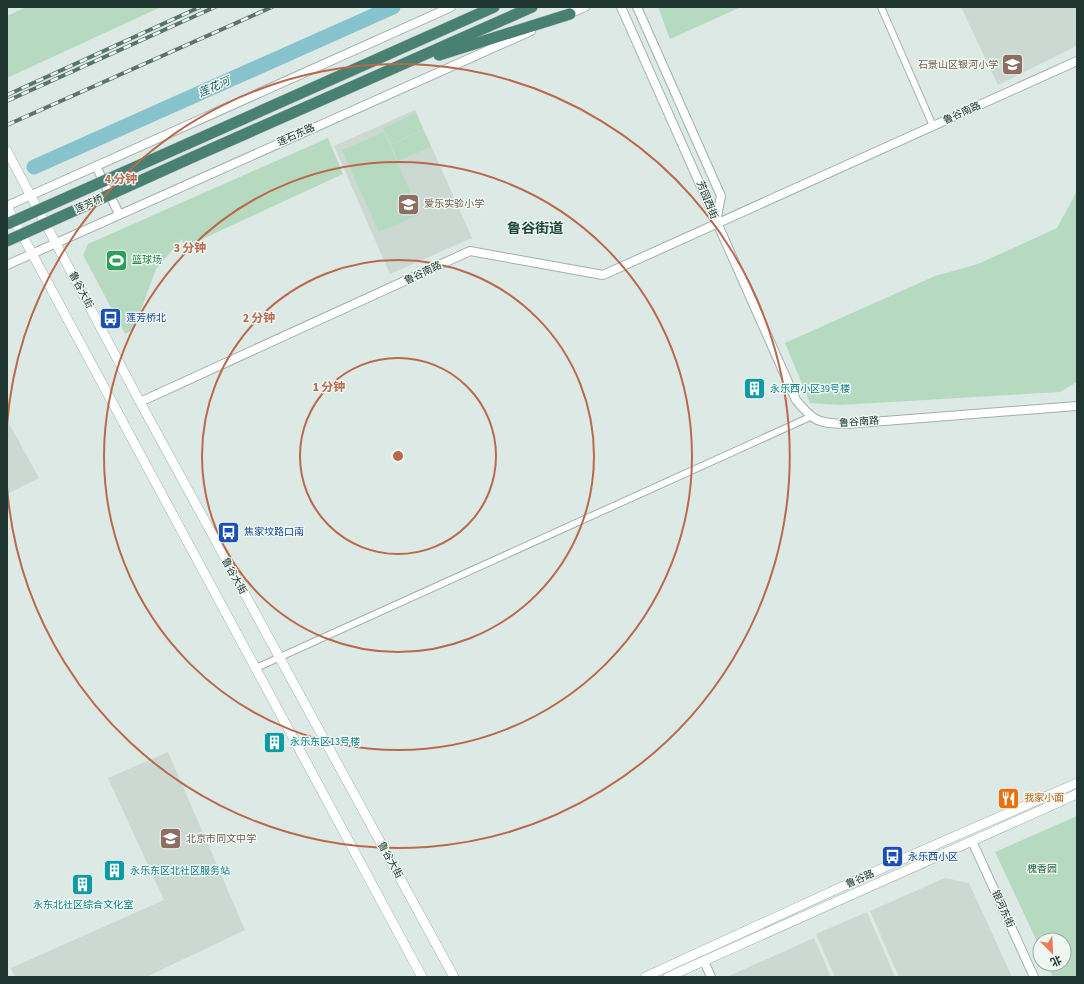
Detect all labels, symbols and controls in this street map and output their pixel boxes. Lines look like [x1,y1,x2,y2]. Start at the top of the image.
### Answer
school or university icon: 石景山区银河小学 [1000,52,1026,78]
place label: 石景山区银河小学 [918,58,998,72]
water label: 莲花河 [196,73,234,101]
street label: 鲁谷南路 [941,98,983,128]
street label: 莲石东路 [275,120,317,150]
text: 4 分钟 [105,171,137,188]
street label: 芳园西街 [693,179,721,221]
school or university icon: 爱乐实验小学 [395,191,421,217]
street label: 莲芳桥 [72,192,106,216]
place label: 爱乐实验小学 [424,197,484,211]
district label: 鲁谷街道 [507,219,563,239]
text: 3 分钟 [174,240,206,257]
sports icon: 篮球场 [104,247,130,273]
place label: 篮球场 [132,253,162,267]
street label: 鲁谷南路 [402,258,444,288]
street label: 鲁谷大街 [65,269,97,311]
bus stop icon: 莲芳桥北 [98,305,124,331]
text: 2 分钟 [243,310,275,327]
place label: 莲芳桥北 [126,311,166,325]
building icon: 永乐西小区39号楼 [742,376,768,402]
text: 1 分钟 [313,379,345,396]
place label: 永乐西小区39号楼 [770,382,850,396]
street label: 鲁谷南路 [839,414,879,430]
centre of rings [391,449,405,463]
bus stop icon: 焦家坟路口南 [216,519,242,545]
place label: 焦家坟路口南 [244,525,304,539]
street label: 鲁谷大街 [218,555,250,597]
building icon: 永乐东区13号楼 [262,729,288,755]
place label: 永乐东区13号楼 [290,735,360,749]
restaurant icon: 我家小面 [995,785,1021,811]
place label: 我家小面 [1024,791,1064,805]
school or university icon: 北京市同文中学 [158,826,184,852]
place label: 北京市同文中学 [186,832,256,846]
street label: 鲁谷大街 [374,839,406,881]
bus stop icon: 永乐西小区 [880,844,906,870]
place label: 永乐西小区 [908,850,958,864]
building icon: 永乐东区北社区服务站 [102,858,128,884]
park label: 槐香园 [1027,862,1057,876]
place label: 永乐东区北社区服务站 [130,864,230,878]
street label: 鲁谷路 [843,867,877,891]
building icon: 永东北社区综合文化室 [70,872,96,898]
street label: 银河东街 [988,888,1018,930]
place label: 永东北社区综合文化室 [33,898,133,912]
north arrow [1032,932,1072,972]
text: 北 [1048,952,1064,970]

